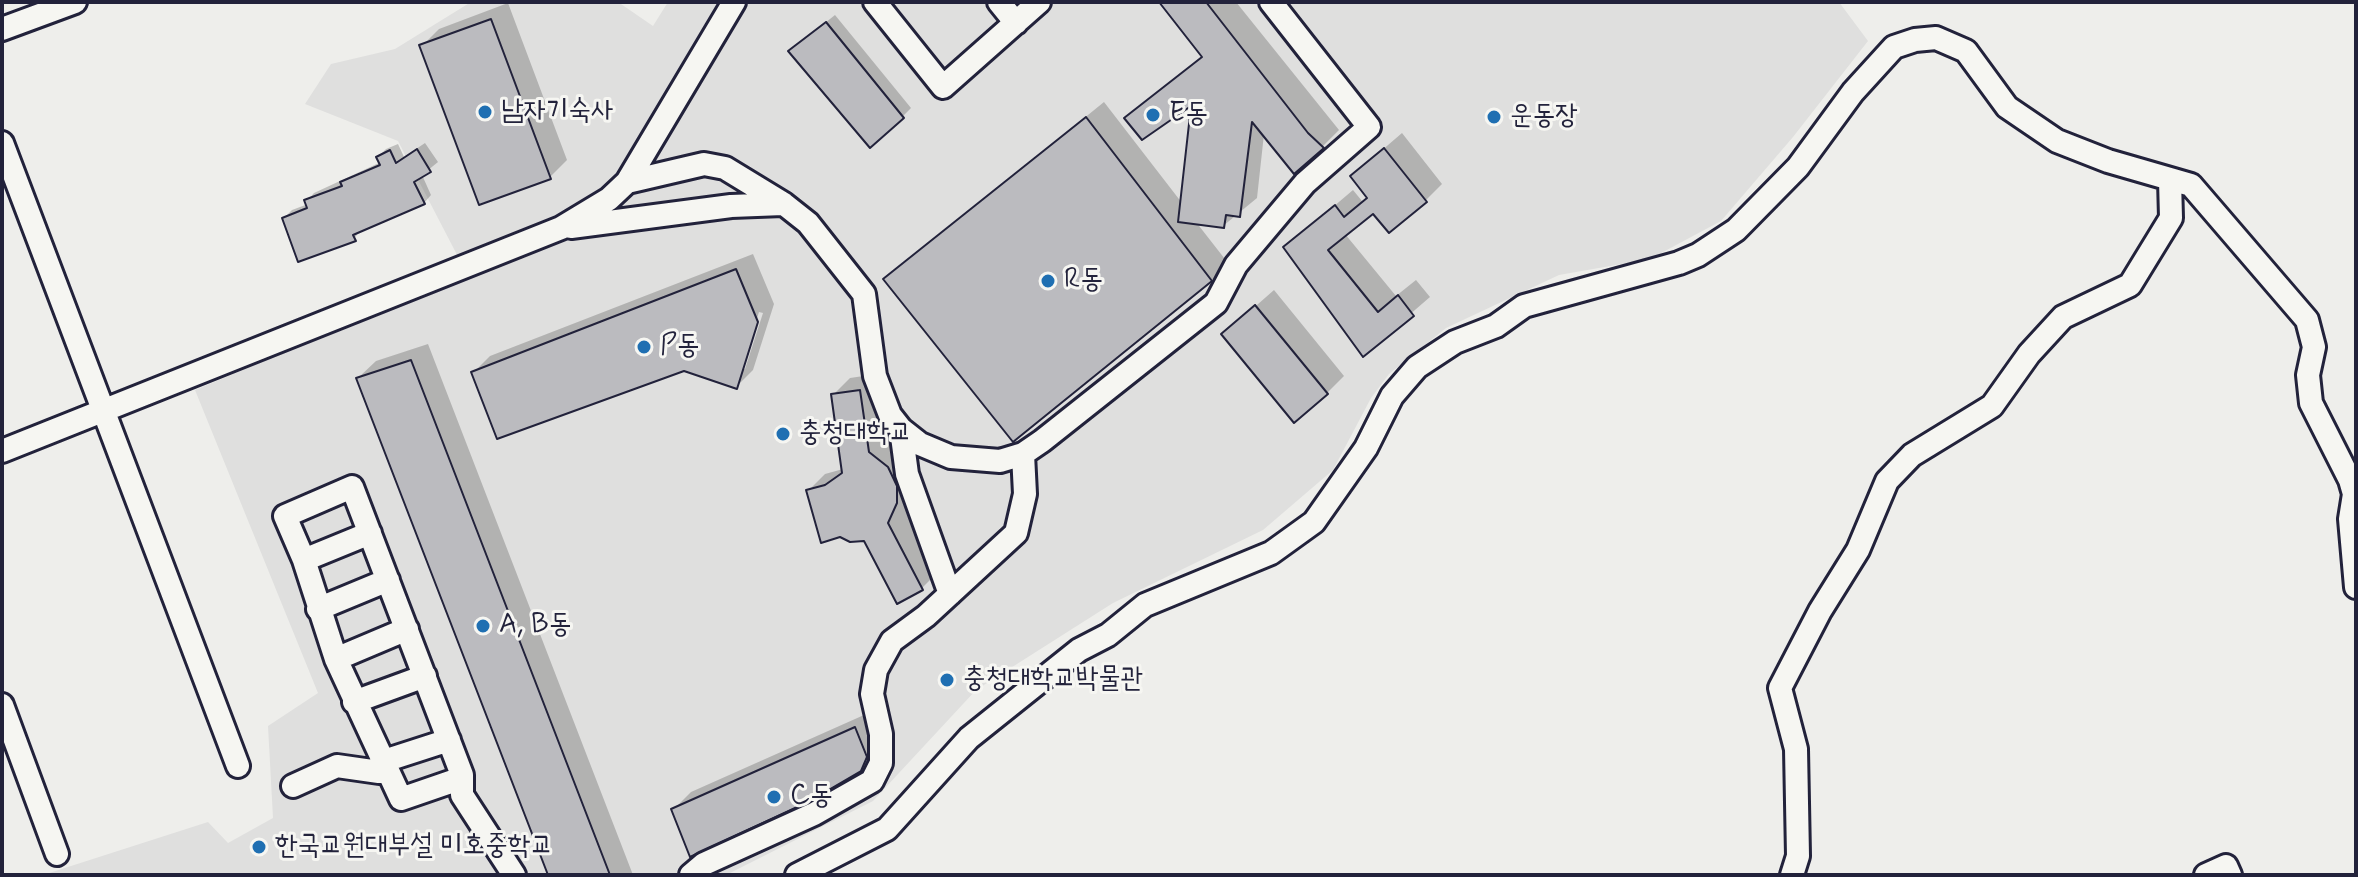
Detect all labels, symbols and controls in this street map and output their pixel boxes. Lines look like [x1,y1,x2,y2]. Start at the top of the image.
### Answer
place label: 남자기숙사 [501,95,614,129]
place label: E동 [1169,98,1208,132]
place label: 운동장 [1510,100,1578,134]
marker: 남자기숙사 [476,103,494,121]
marker: E동 [1144,106,1162,124]
marker: 운동장 [1485,108,1503,126]
place label: R동 [1064,264,1103,298]
marker: R동 [1039,272,1057,290]
place label: P동 [660,330,699,364]
marker: P동 [635,338,653,356]
place label: 충청대학교 [799,417,912,451]
marker: 충청대학교 [774,425,792,443]
place label: A, B동 [499,609,571,643]
marker: A, B동 [474,617,492,635]
place label: 충청대학교박물관 [963,663,1143,697]
marker: 충청대학교박물관 [938,671,956,689]
place label: C동 [790,780,832,814]
marker: C동 [765,788,783,806]
place label: 한국교원대부설 미호중학교 [275,830,553,864]
marker: 한국교원대부설 미호중학교 [250,838,268,856]

